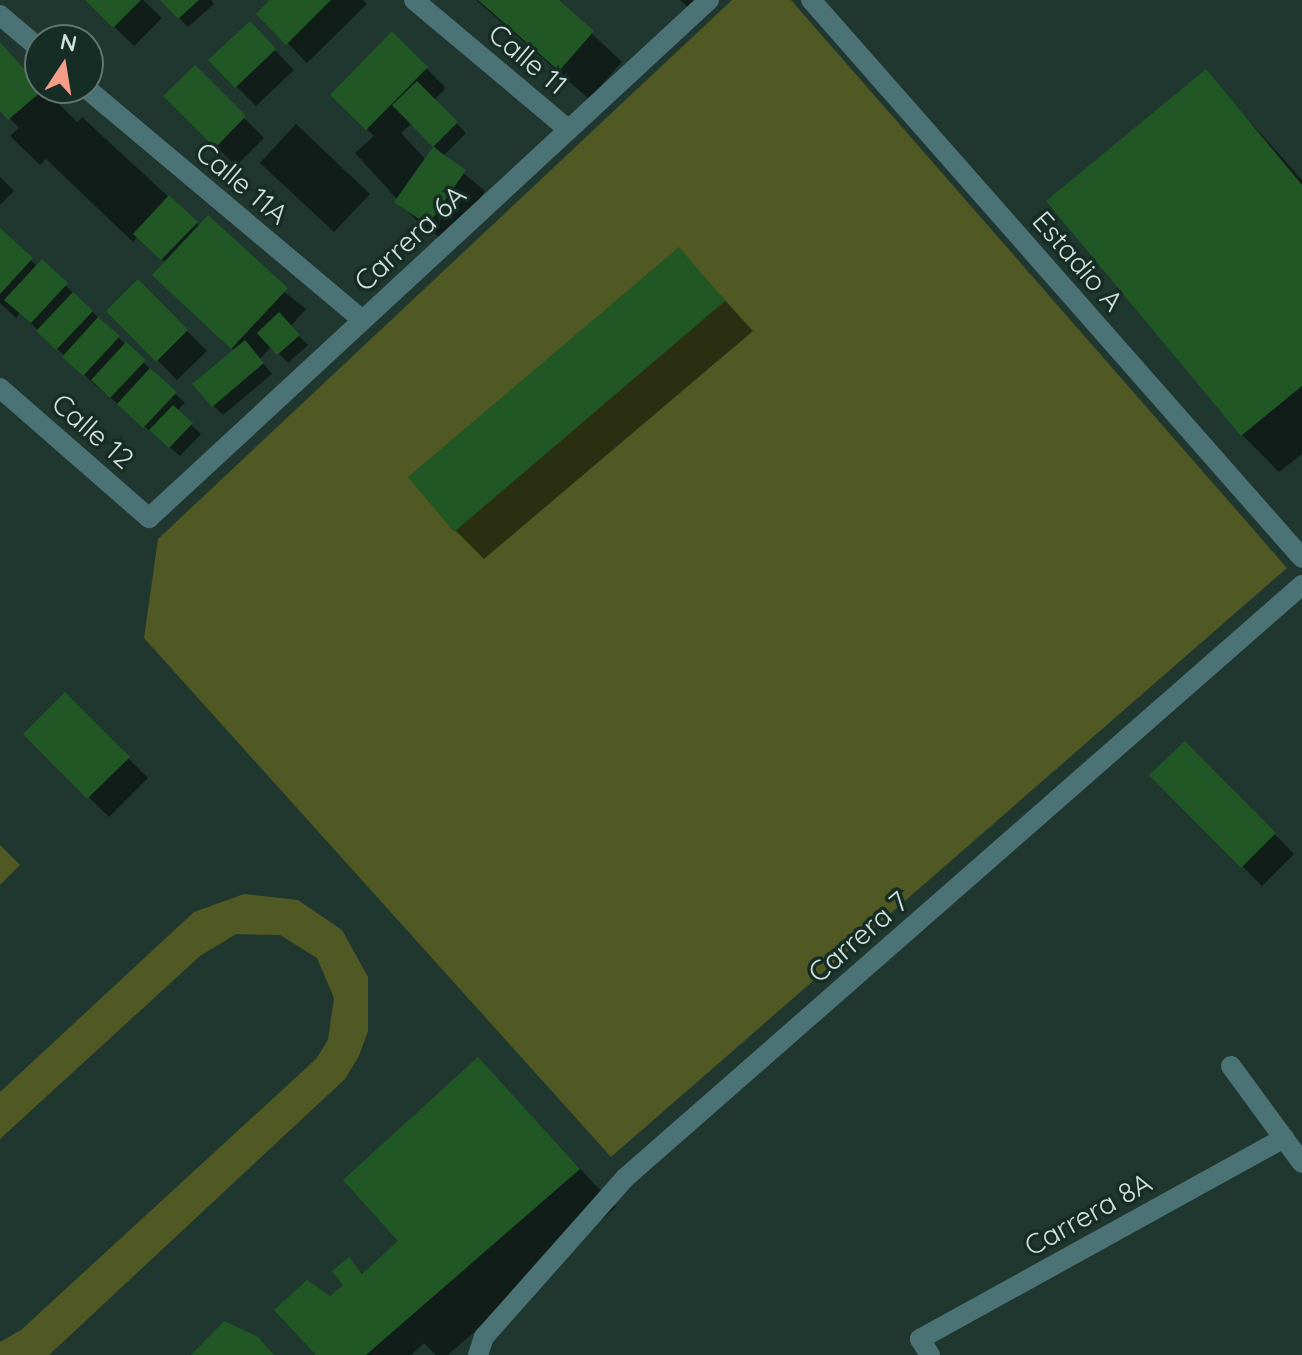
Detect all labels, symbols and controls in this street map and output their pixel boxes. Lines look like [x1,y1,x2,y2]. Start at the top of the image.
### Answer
street label: Calle 11 [482,17,574,101]
north arrow [24,24,104,104]
text: N [58,27,79,58]
street label: Calle 11A [189,135,295,231]
street label: Carrera 6A [347,178,473,298]
street label: Estadio A [1026,204,1130,318]
street label: Calle 12 [45,386,141,476]
street label: Carrera 7 [801,884,915,990]
street label: Carrera 8A [1018,1165,1158,1263]

